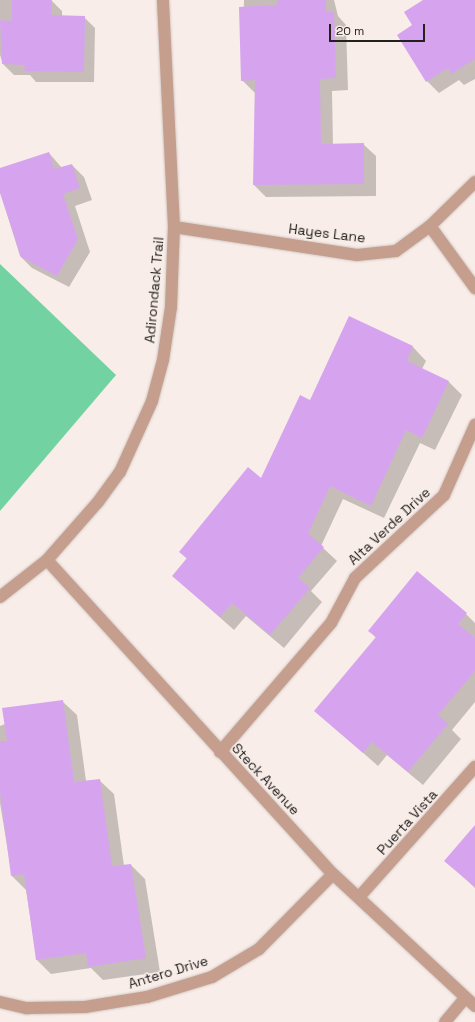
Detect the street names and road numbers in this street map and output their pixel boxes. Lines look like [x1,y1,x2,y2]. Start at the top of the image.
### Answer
street label: Hayes Lane [288,220,366,246]
street label: Adirondack Trail [141,236,167,344]
street label: Alta Verde Drive [344,484,434,568]
street label: Steck Avenue [228,740,304,818]
street label: Puerta Vista [373,786,441,858]
street label: Antero Drive [126,952,210,992]

